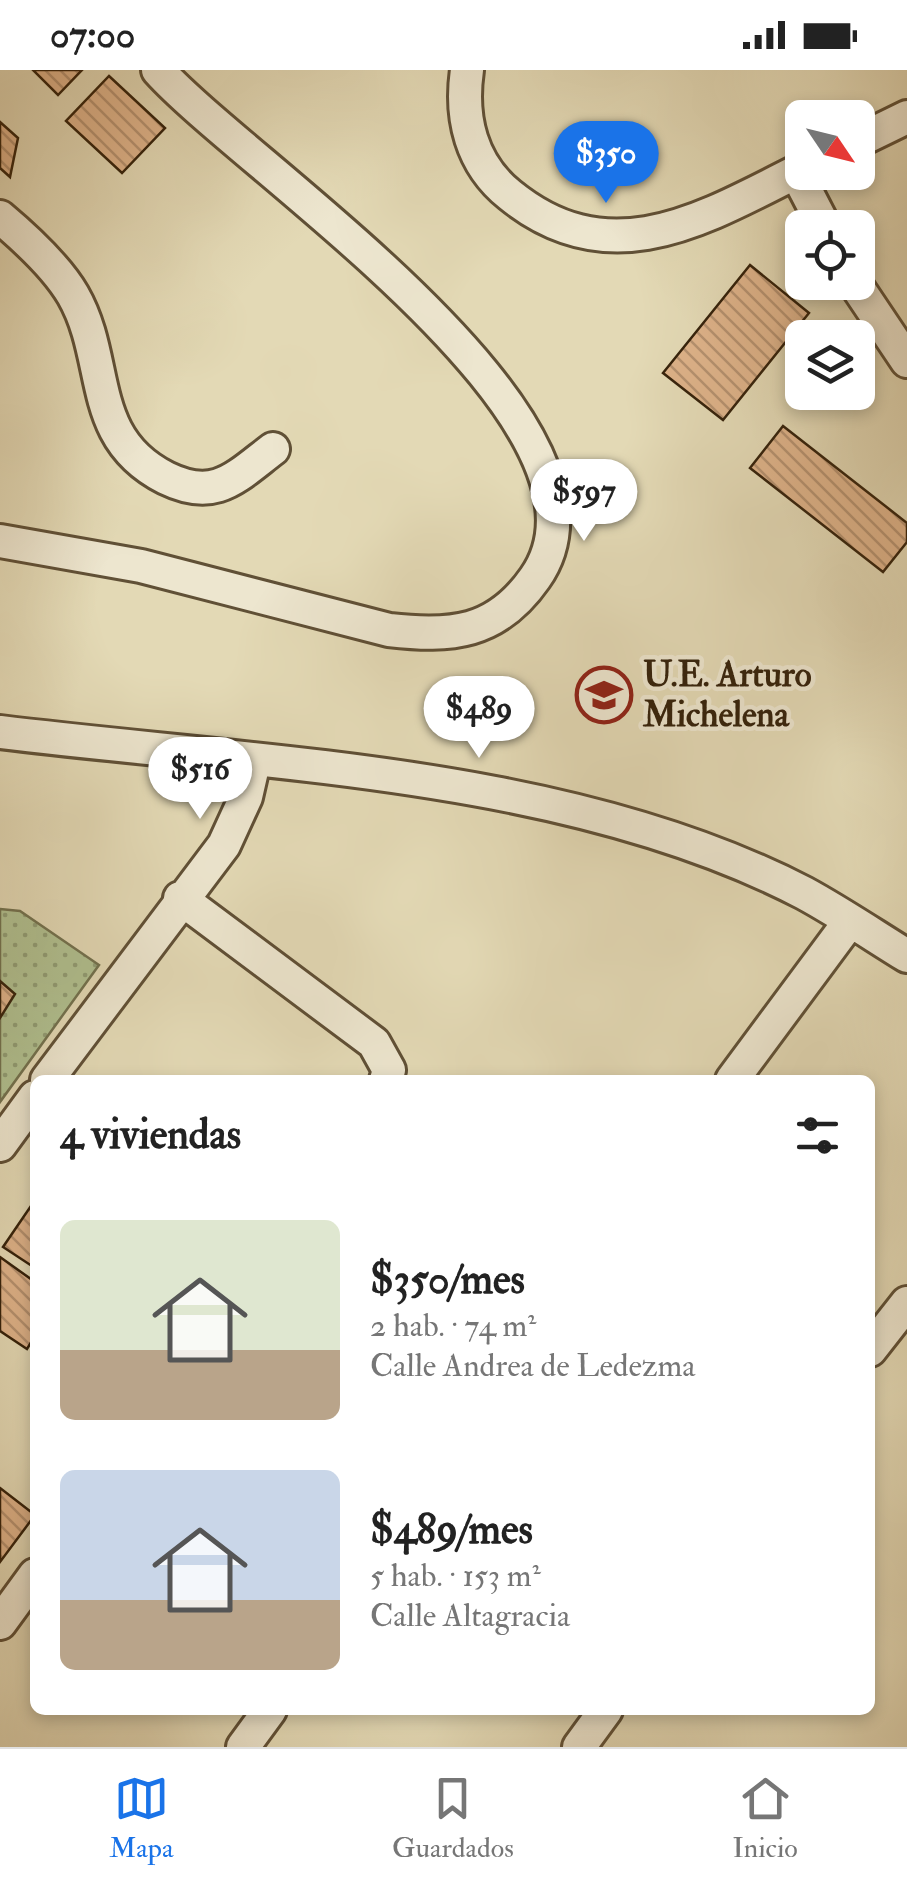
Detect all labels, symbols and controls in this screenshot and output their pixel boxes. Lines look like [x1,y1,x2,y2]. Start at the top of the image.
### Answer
text: 07:00 [50,11,135,59]
north arrow [785,100,875,190]
map controls [785,100,875,410]
pin: $350 [547,121,665,206]
text: $350 [576,133,636,173]
button: locate [785,210,875,300]
button: layers [785,320,875,410]
pin: $597 [525,459,643,544]
text: $597 [552,471,616,511]
place label: U.E. Arturo Michelena [642,653,812,737]
school or university icon: U.E. Arturo Michelena [574,665,634,725]
pin: $489 [420,676,538,761]
text: $489 [446,688,512,728]
pin: $516 [141,737,259,822]
text: $516 [170,749,230,789]
icon: filters [790,1108,845,1163]
text: 4 viviendas [60,1109,241,1161]
text: $350/mes [370,1254,525,1306]
icon: home [140,1260,260,1380]
text: 2 hab. · 74 m² [370,1306,536,1346]
text: Calle Andrea de Ledezma [370,1346,695,1386]
text: $489/mes [370,1504,533,1556]
icon: home [140,1510,260,1630]
text: 5 hab. · 153 m² [370,1556,541,1596]
text: Calle Altagracia [370,1596,570,1636]
tab: Mapa [109,1771,173,1866]
tab: Guardados [392,1771,514,1866]
tab: Inicio [733,1771,798,1866]

